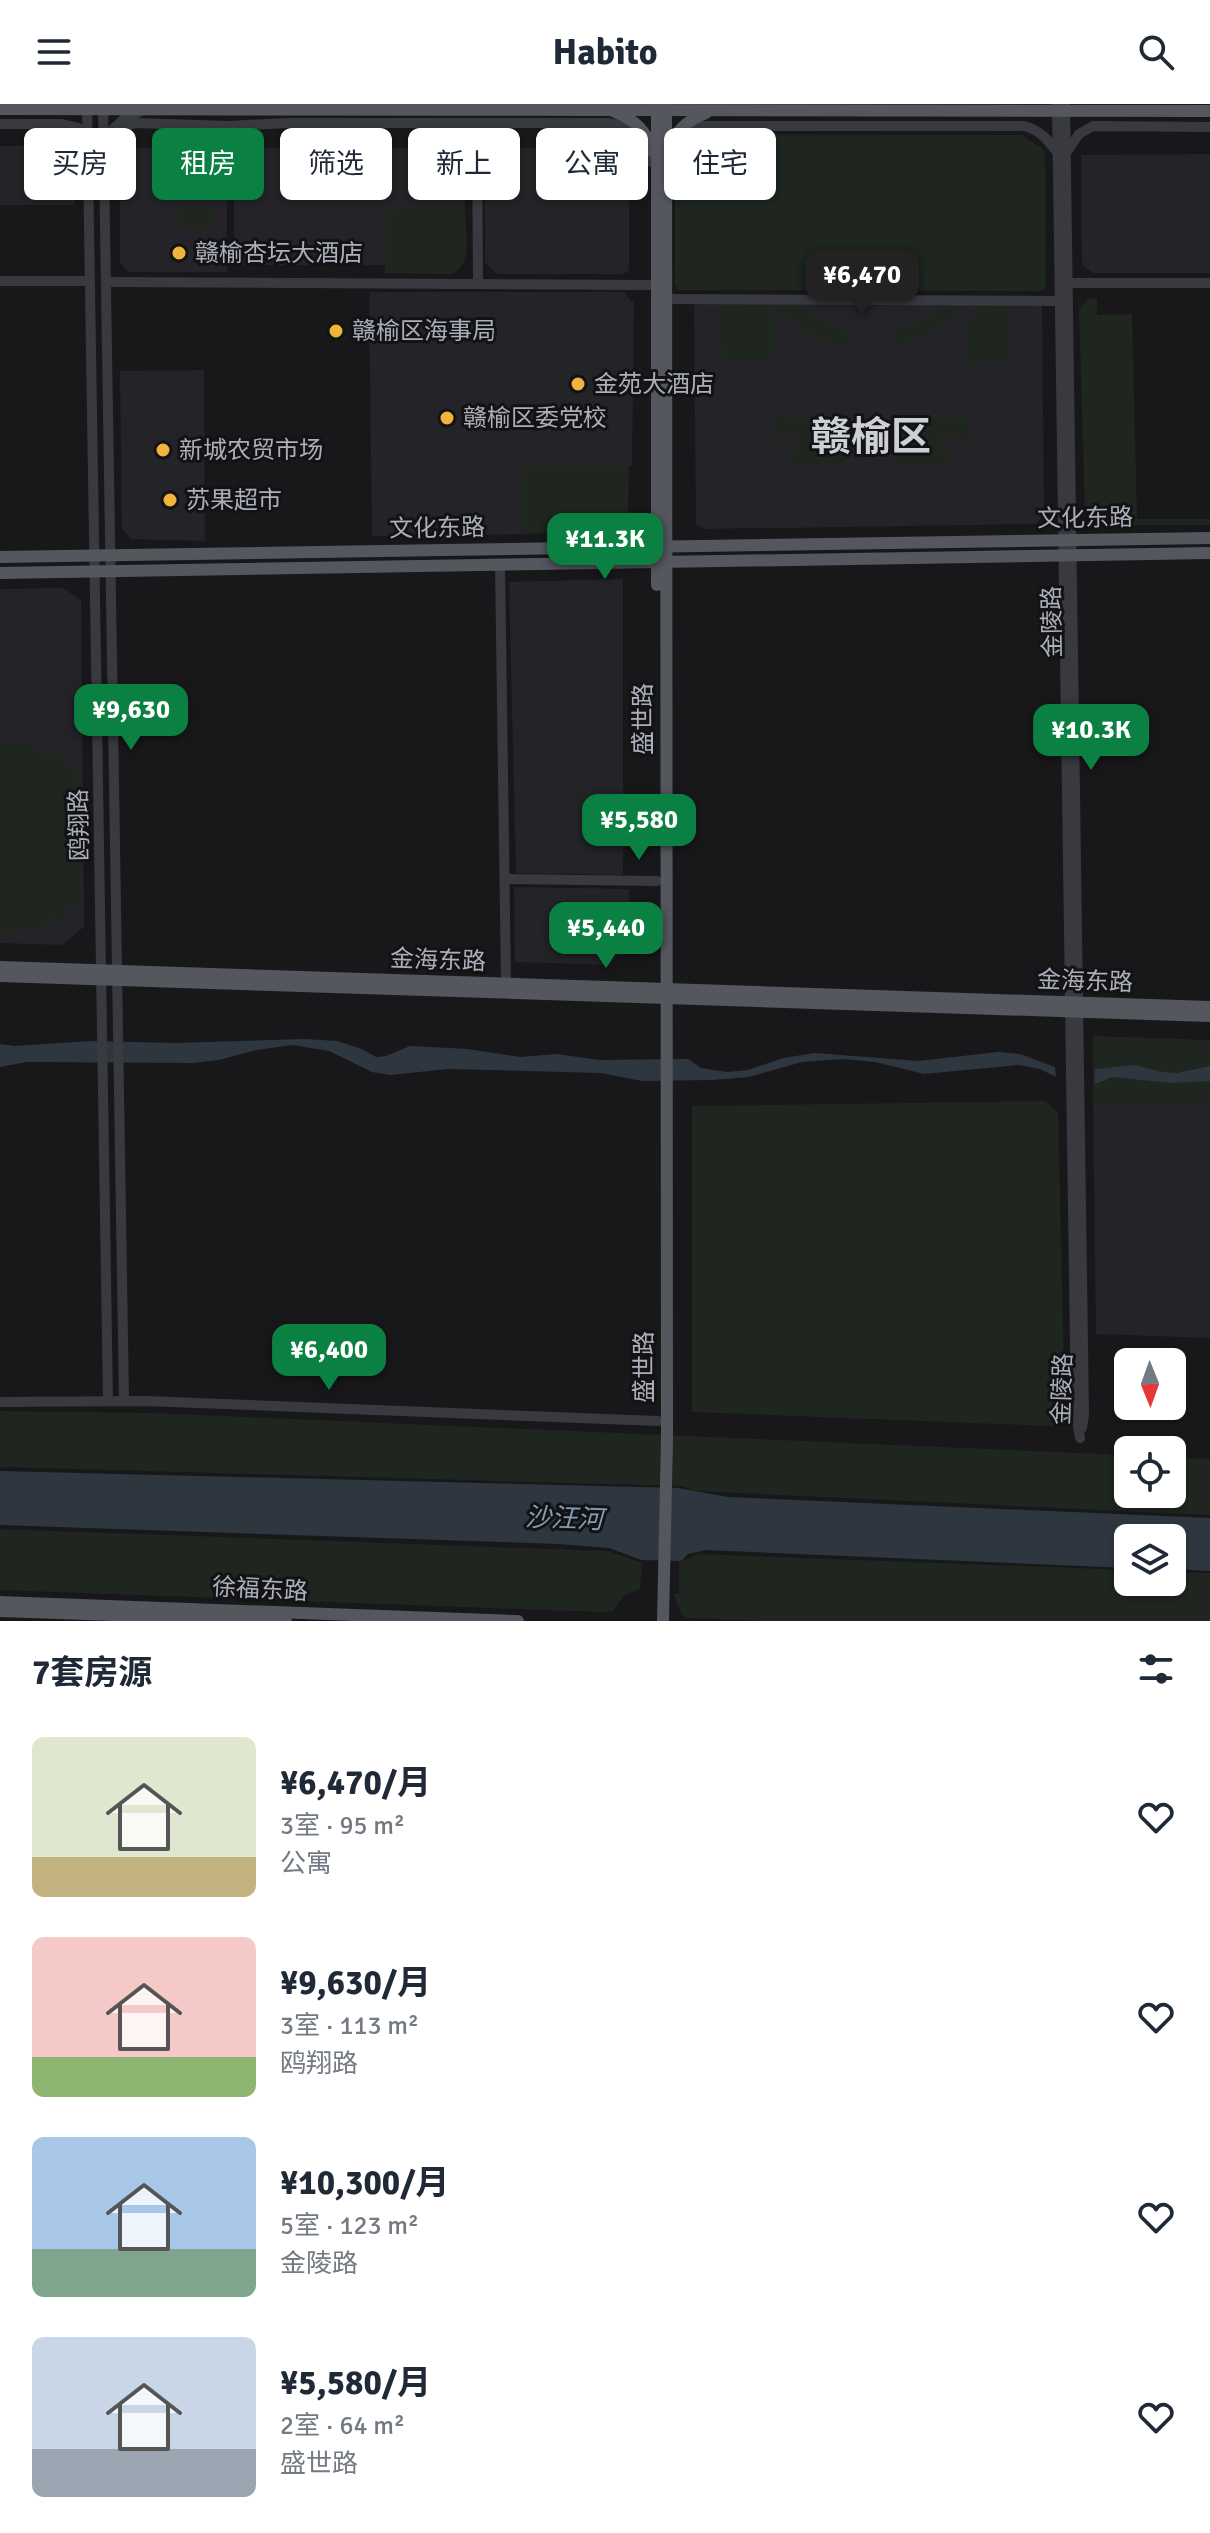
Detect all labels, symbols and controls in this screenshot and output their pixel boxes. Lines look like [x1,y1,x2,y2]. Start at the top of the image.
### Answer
icon: menu [32,30,76,74]
text: Habito [553,30,658,75]
icon: search [1134,30,1178,74]
chip: 买房 [24,128,136,200]
chip: 租房 [152,128,264,200]
chip: 筛选 [280,128,392,200]
chip: 新上 [408,128,520,200]
chip: 公寓 [536,128,648,200]
chip: 住宅 [664,128,776,200]
place label: 赣榆杏坛大酒店 [195,238,363,268]
marker: 赣榆杏坛大酒店 [170,244,188,262]
pin: ¥6,470 [797,249,927,317]
text: ¥6,470 [823,259,901,291]
place label: 赣榆区海事局 [352,316,496,346]
marker: 赣榆区海事局 [327,322,345,340]
place label: 金苑大酒店 [594,369,714,399]
marker: 金苑大酒店 [569,375,587,393]
place label: 赣榆区委党校 [463,403,607,433]
marker: 赣榆区委党校 [438,409,456,427]
district label: 赣榆区 [811,412,931,462]
place label: 新城农贸市场 [179,435,323,465]
marker: 新城农贸市场 [154,441,172,459]
place label: 苏果超市 [186,485,282,515]
marker: 苏果超市 [161,491,179,509]
street label: 文化东路 [1037,502,1133,534]
street label: 文化东路 [389,512,485,544]
pin: ¥11.3K [540,513,670,581]
text: ¥11.3K [565,523,645,555]
street label: 金陵路 [1036,586,1068,658]
street label: 盛世路 [628,683,658,755]
pin: ¥9,630 [66,684,196,752]
text: ¥9,630 [92,694,170,726]
pin: ¥10.3K [1026,704,1156,772]
text: ¥10.3K [1051,714,1131,746]
street label: 鸥翔路 [63,789,95,861]
pin: ¥5,580 [574,794,704,862]
text: ¥5,580 [600,804,678,836]
pin: ¥5,440 [541,902,671,970]
text: ¥5,440 [567,912,645,944]
street label: 金海东路 [390,943,486,977]
street label: 金海东路 [1037,964,1133,998]
pin: ¥6,400 [264,1324,394,1392]
street label: 盛世路 [629,1331,659,1403]
text: ¥6,400 [290,1334,368,1366]
north arrow [1114,1348,1186,1420]
map controls [1114,1348,1186,1596]
street label: 金陵路 [1046,1352,1078,1426]
button: locate [1114,1436,1186,1508]
water label: 沙汪河 [524,1502,608,1537]
button: layers [1114,1524,1186,1596]
street label: 徐福东路 [211,1572,309,1606]
icon: filters [1134,1647,1178,1691]
text: 7套房源 [32,1652,152,1694]
text: ¥6,470/月 [280,1762,431,1804]
icon: home [96,1769,192,1865]
icon: heart [1134,1795,1178,1839]
text: 3室 · 95 m² [280,1810,405,1842]
text: 公寓 [280,1848,332,1880]
text: ¥9,630/月 [280,1962,431,2004]
icon: home [96,1969,192,2065]
icon: heart [1134,1995,1178,2039]
text: 3室 · 113 m² [280,2010,419,2042]
text: 鸥翔路 [280,2048,358,2080]
text: ¥10,300/月 [280,2162,450,2204]
icon: home [96,2169,192,2265]
icon: heart [1134,2195,1178,2239]
text: 5室 · 123 m² [280,2210,419,2242]
text: 金陵路 [280,2248,358,2280]
text: ¥5,580/月 [280,2362,431,2404]
icon: home [96,2369,192,2465]
icon: heart [1134,2395,1178,2439]
text: 2室 · 64 m² [280,2410,405,2442]
text: 盛世路 [280,2448,358,2480]

